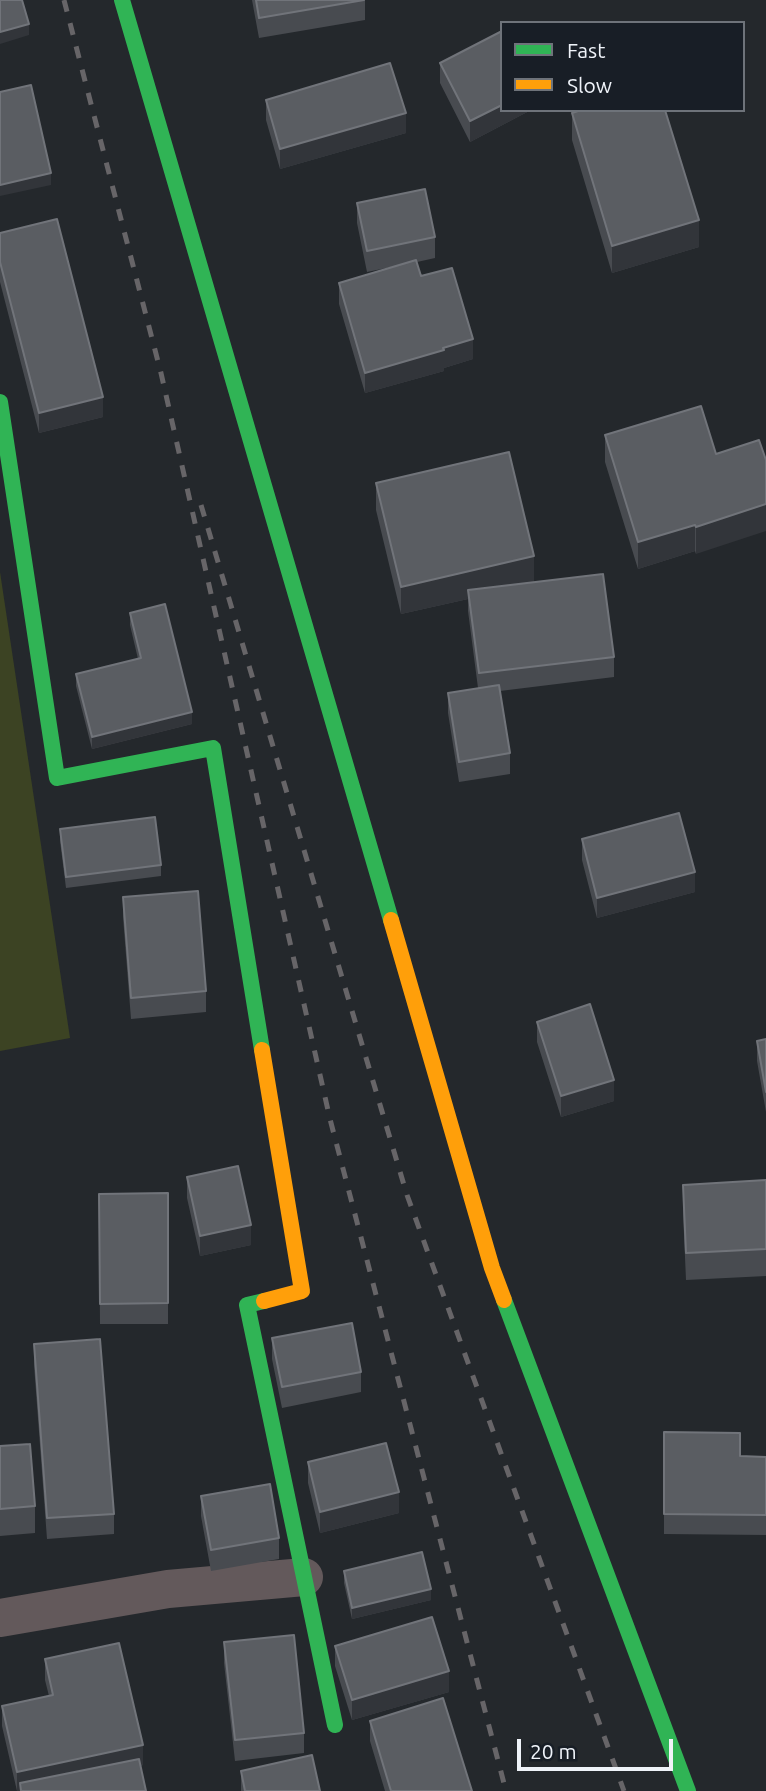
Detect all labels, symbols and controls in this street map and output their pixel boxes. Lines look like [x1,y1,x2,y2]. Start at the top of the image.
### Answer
legend [500,21,745,112]
text: Fast [567,38,605,62]
text: Slow [567,73,612,97]
scale bar [521,1724,677,1768]
text: 20 m [530,1739,577,1763]

